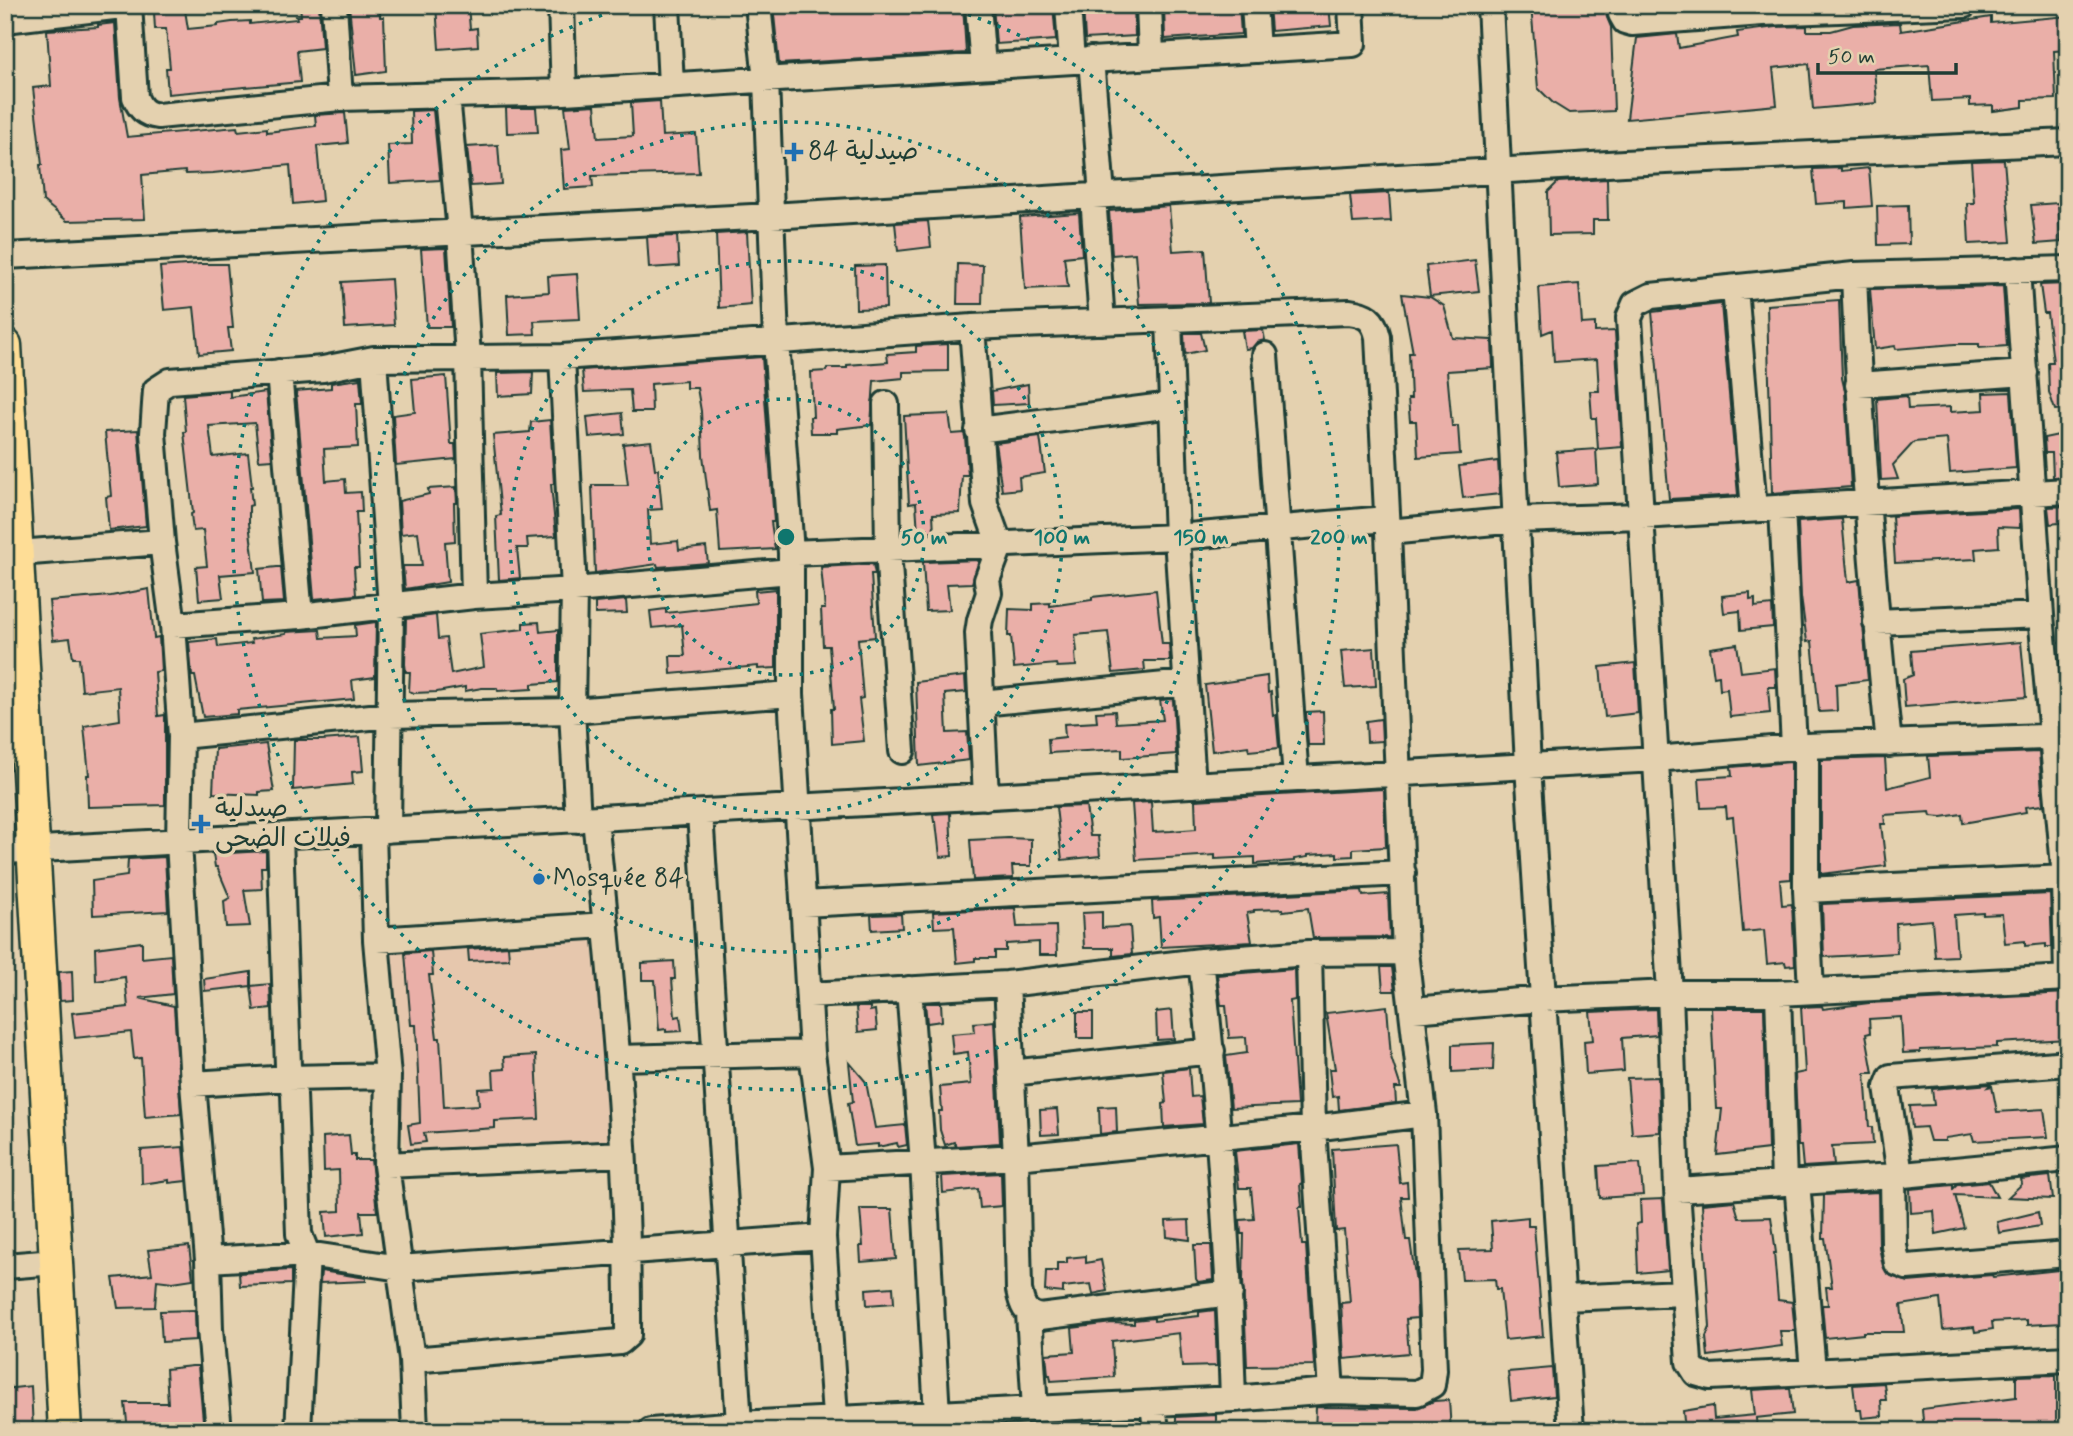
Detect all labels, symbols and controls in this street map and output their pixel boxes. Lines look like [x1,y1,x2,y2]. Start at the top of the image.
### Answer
scale bar [1818,32,1956,76]
text: 50 m [1828,43,1875,71]
place label: 84 صيدلية [808,135,919,169]
marker: 84 صيدلية [786,144,802,160]
text: 50 m [901,524,948,552]
text: 100 m [1034,524,1090,552]
text: 150 m [1173,524,1229,552]
text: 200 m [1310,524,1368,552]
centre of rings [774,525,798,549]
place label: صيدلية فيلات الضحى [215,792,351,856]
marker: صيدلية فيلات الضحى [193,816,209,832]
place label: Mosquée 84 [553,862,684,896]
marker: Mosquée 84 [531,871,547,887]

